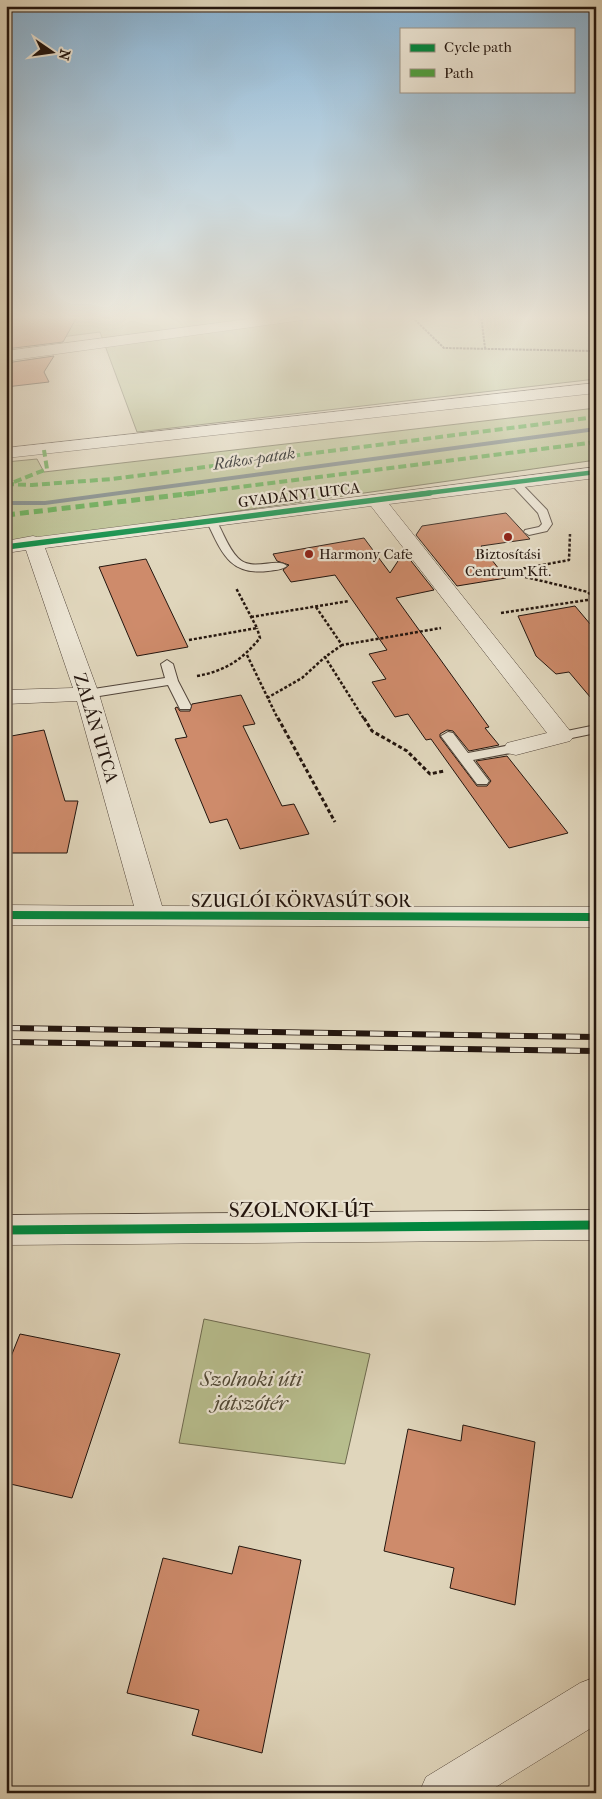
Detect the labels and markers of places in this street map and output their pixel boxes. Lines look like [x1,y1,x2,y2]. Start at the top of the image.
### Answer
marker: Biztosítási Centrum Kft. [502,531,514,543]
place label: Harmony Cafe [319,545,413,563]
place label: Biztosítási Centrum Kft. [465,545,551,580]
marker: Harmony Cafe [303,548,315,560]

